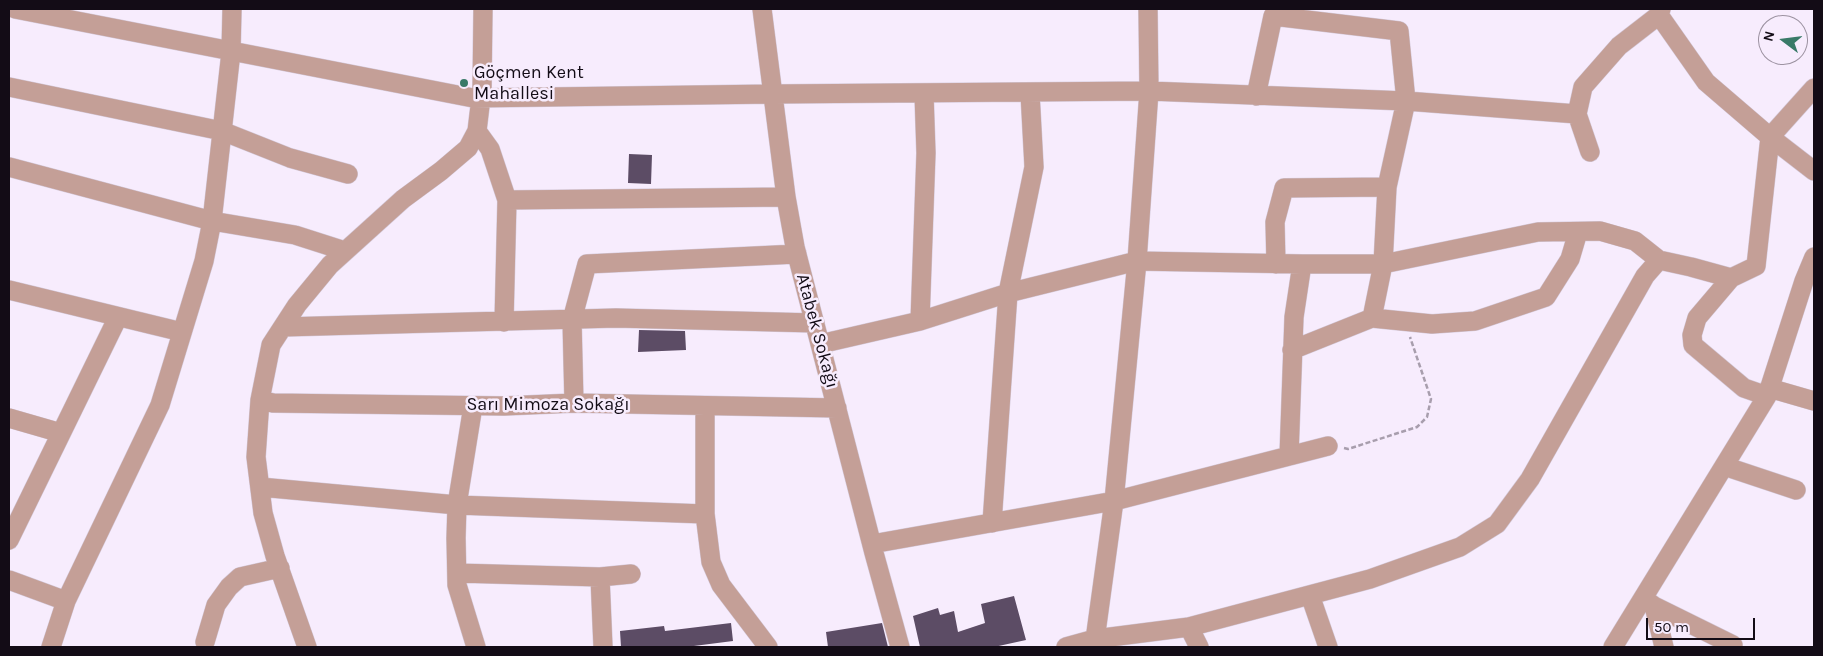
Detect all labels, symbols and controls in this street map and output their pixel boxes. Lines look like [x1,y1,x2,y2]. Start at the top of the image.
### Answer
north arrow [1758,15,1808,65]
text: N [1759,29,1779,43]
place label: Göçmen Kent Mahallesi [474,62,584,104]
marker: Göçmen Kent Mahallesi [458,77,470,89]
street label: Atabek Sokağı [791,271,843,391]
street label: Sarı Mimoza Sokağı [466,394,630,416]
scale bar [1648,608,1757,640]
text: 50 m [1654,618,1689,636]

